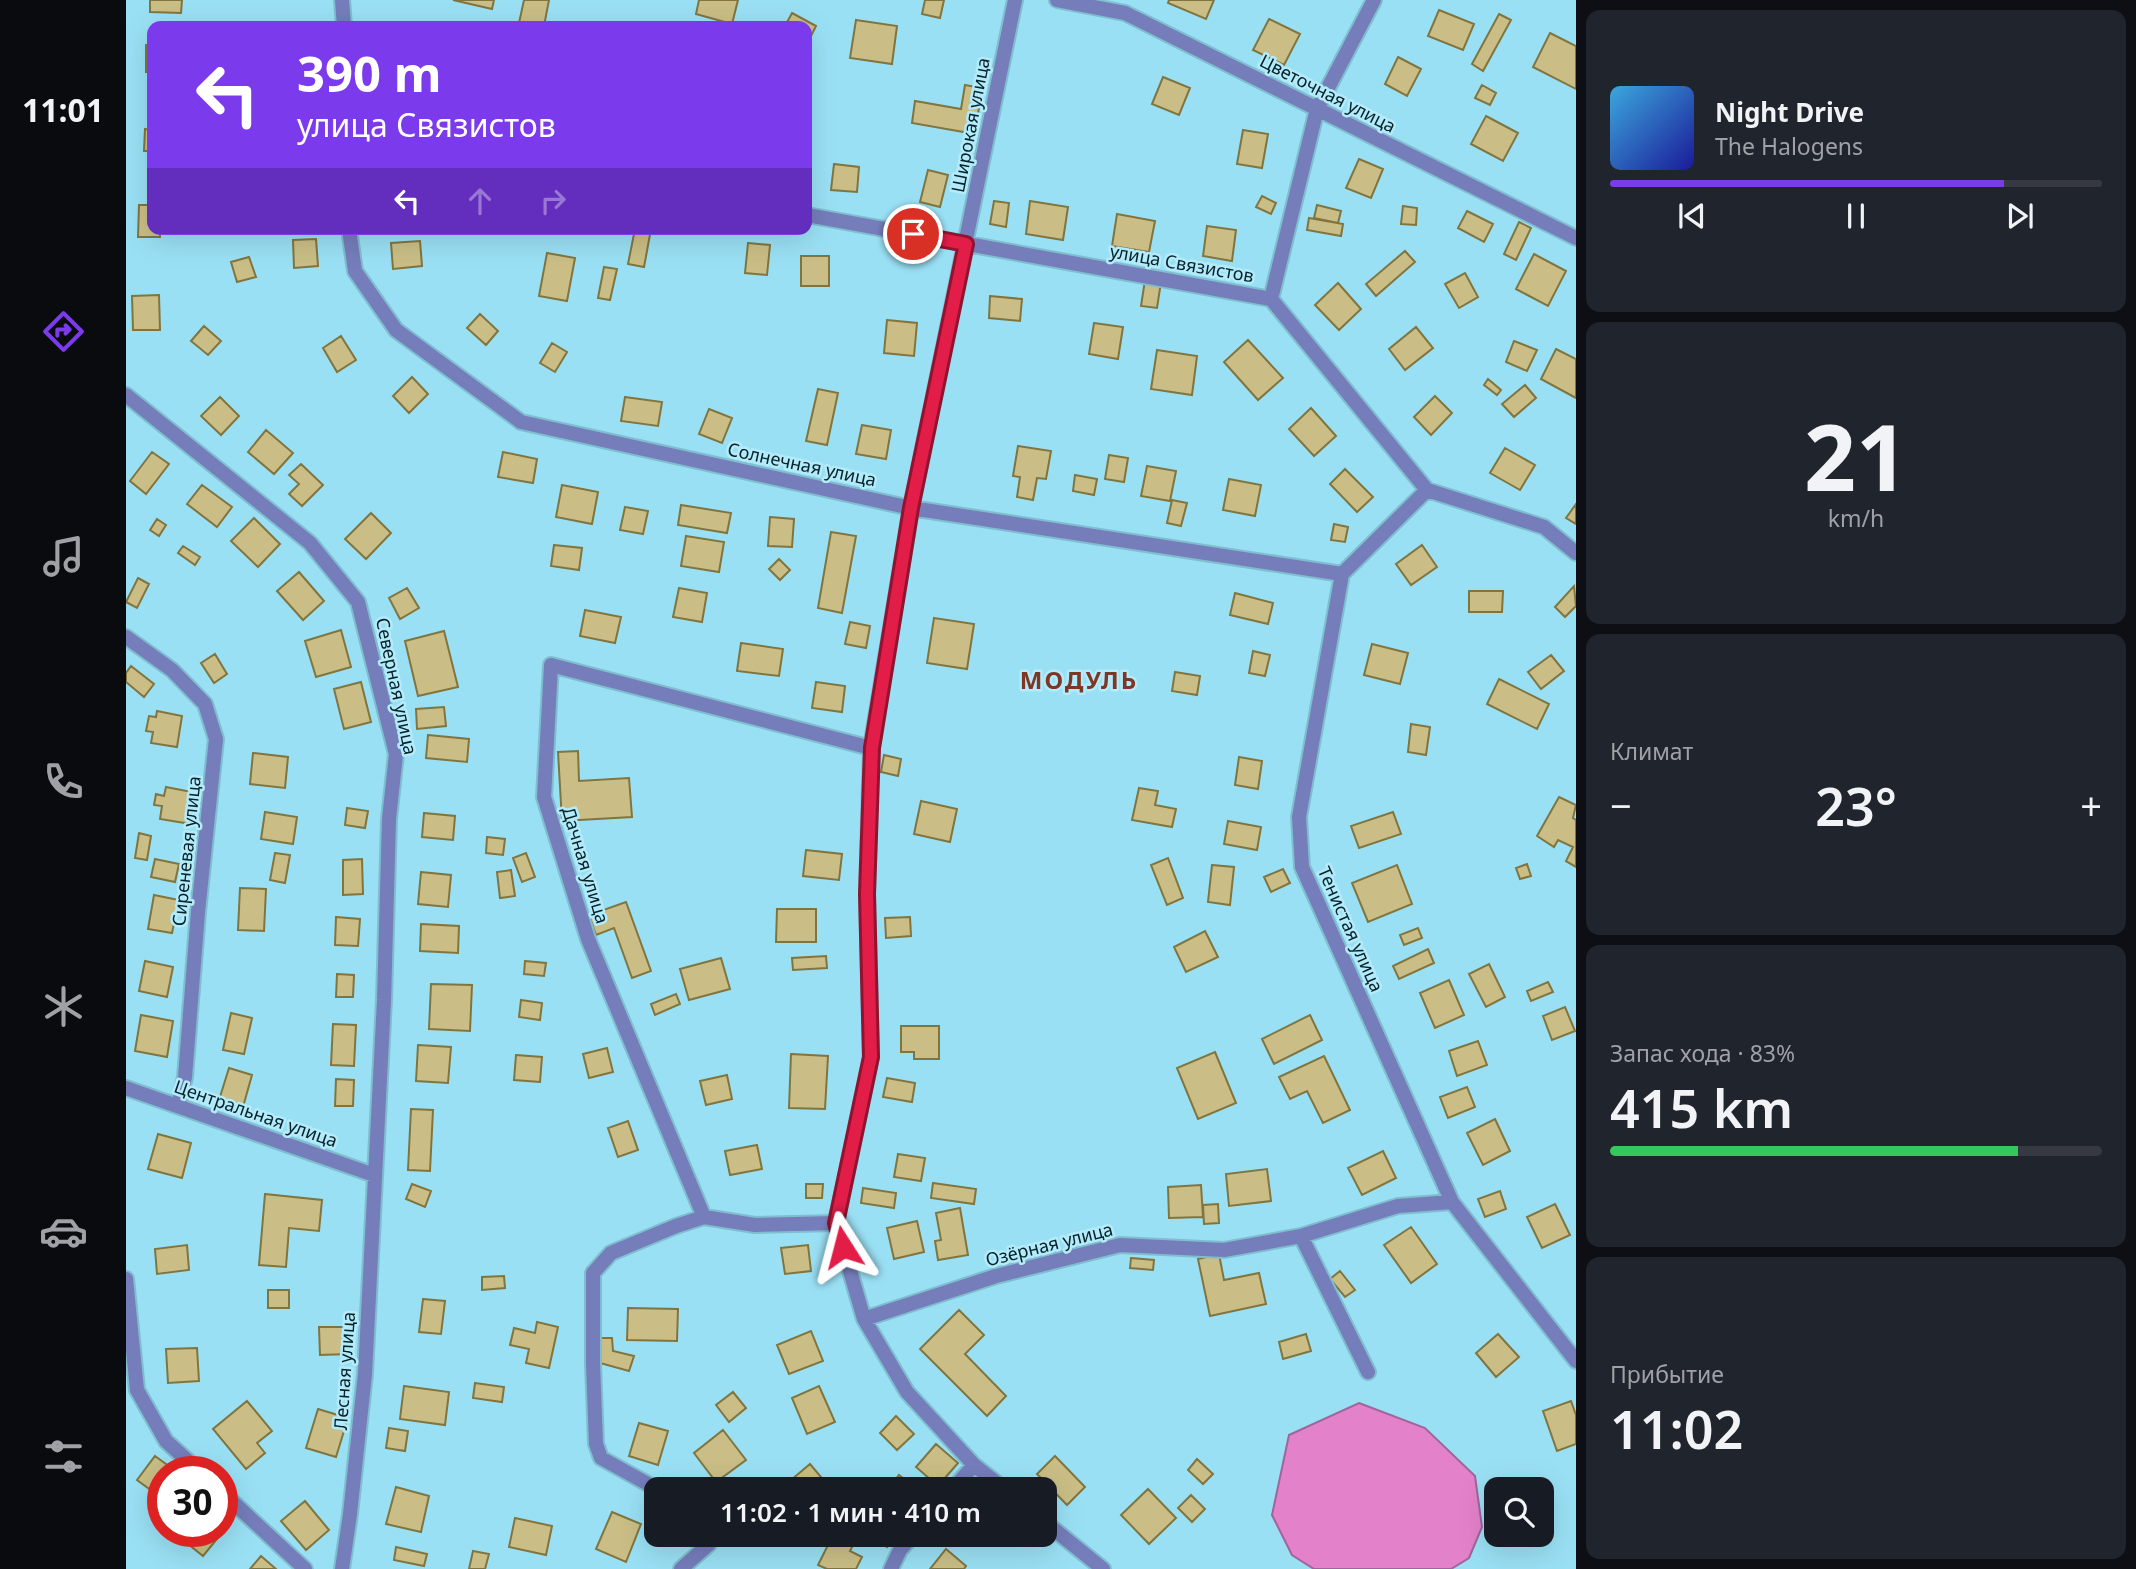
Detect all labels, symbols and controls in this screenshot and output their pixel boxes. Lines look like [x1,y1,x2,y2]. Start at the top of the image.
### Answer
text: 390 m [297,40,442,106]
street label: Цветочная улица [1256,48,1400,138]
icon: left [182,49,273,140]
street label: Широкая улица [945,56,995,194]
text: 11:01 [22,88,104,131]
text: Night Drive [1715,94,1864,130]
text: улица Связистов [297,103,556,146]
text: The Halogens [1715,130,1863,162]
icon: left [388,182,426,220]
icon: ahead [461,182,499,220]
icon: right [534,182,572,220]
icon: previous [1673,197,1711,235]
icon: pause [1837,197,1875,235]
icon: next [2001,197,2039,235]
pin [883,204,943,264]
icon: arrive [894,215,932,253]
street label: улица Связистов [1108,239,1256,287]
icon: directions [39,307,88,356]
text: 21 [1804,394,1908,518]
street label: Солнечная улица [725,437,879,491]
text: km/h [1828,502,1884,534]
icon: music [39,532,88,581]
street label: Северная улица [371,615,423,757]
district label: МОДУЛЬ [1020,663,1138,696]
text: Климат [1610,735,1693,767]
icon: phone [39,757,88,806]
text: 23° [1815,770,1897,841]
street label: Сиреневая улица [166,775,206,927]
text: − [1610,779,1632,831]
text: + [2080,779,2102,831]
street label: Дачная улица [557,804,615,926]
street label: Тенистая улица [1313,863,1389,995]
icon: climate [39,982,88,1031]
text: Запас хода · 83% [1610,1037,1795,1069]
text: 415 km [1610,1072,1793,1143]
street label: Центральная улица [171,1074,341,1152]
icon: car [39,1207,88,1256]
position arrow [806,1210,880,1284]
street label: Озёрная улица [983,1217,1115,1271]
street label: Лесная улица [328,1311,360,1431]
text: Прибытие [1610,1358,1724,1390]
text: 11:02 [1610,1393,1743,1464]
icon: filters [39,1432,88,1481]
speed limit sign: 30 [147,1456,238,1547]
map controls [1484,1477,1554,1547]
button: search [1484,1477,1554,1547]
text: 11:02 · 1 мин · 410 m [720,1494,981,1530]

